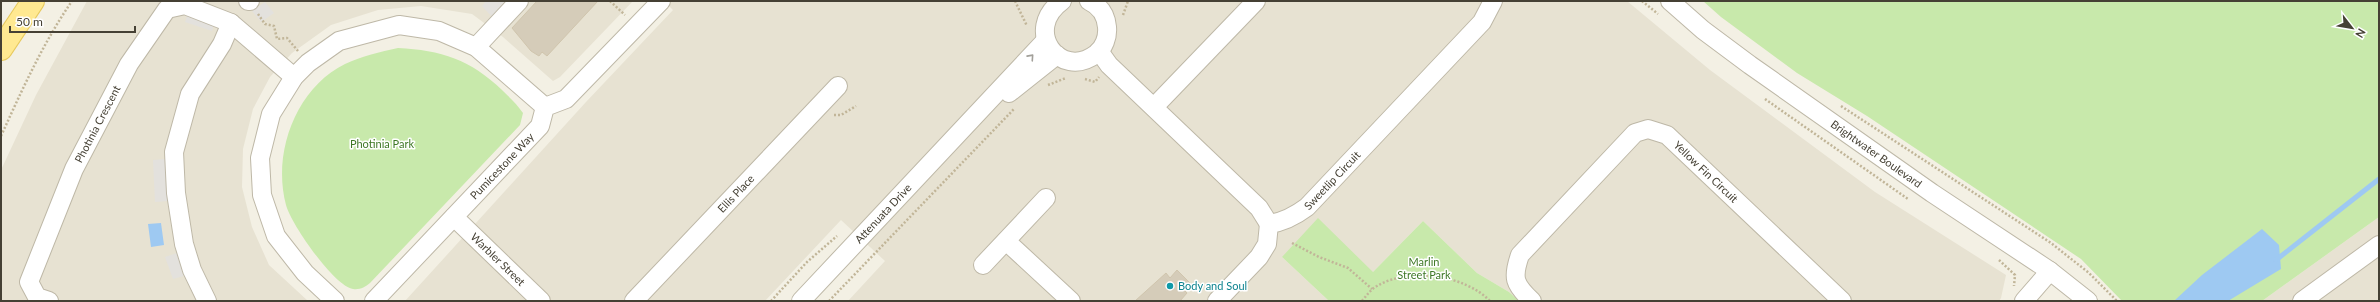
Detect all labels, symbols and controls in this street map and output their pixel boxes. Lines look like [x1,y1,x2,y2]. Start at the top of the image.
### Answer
scale bar [10,8,135,34]
north arrow [2332,8,2372,48]
text: 50 m [16,14,43,29]
text: N [2353,26,2369,40]
one-way arrow [1026,54,1033,61]
street label: Photinia Crescent [72,83,123,165]
street label: Brightwater Boulevard [1829,117,1925,190]
street label: Pumicestone Way [467,130,536,202]
park label: Photinia Park [350,137,414,150]
street label: Yellow Fin Circuit [1671,138,1741,205]
street label: Sweetlip Circuit [1301,148,1363,212]
street label: Ellis Place [714,171,757,215]
street label: Attenuata Drive [852,181,914,246]
street label: Warbler Street [468,230,528,288]
park label: Marlin Street Park [1397,255,1451,281]
place label: Body and Soul [1178,279,1247,292]
marker: Body and Soul [1165,281,1175,291]

